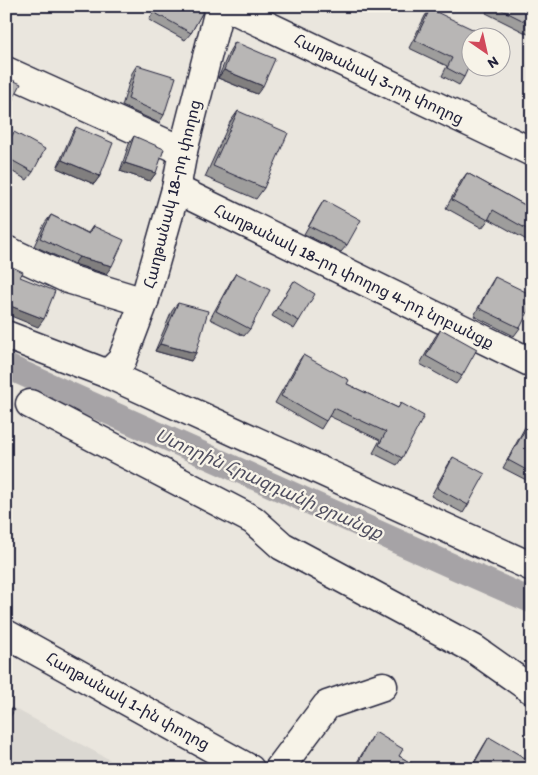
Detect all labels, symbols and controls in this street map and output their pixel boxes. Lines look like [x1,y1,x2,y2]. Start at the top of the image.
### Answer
north arrow [460,28,510,78]
street label: Հաղթանակ 3-րդ փողոց [291,30,467,128]
text: N [484,53,502,72]
street label: Հաղթանակ 18-րդ փողոց [139,98,205,290]
street label: Հաղթանակ 18-րդ փողոց 4-րդ նրբանցք [211,200,497,352]
water label: Ստորին Հրազդանի ջրանցք [152,424,387,545]
street label: Հաղթանակ 1-ին փողոց [43,648,213,754]

